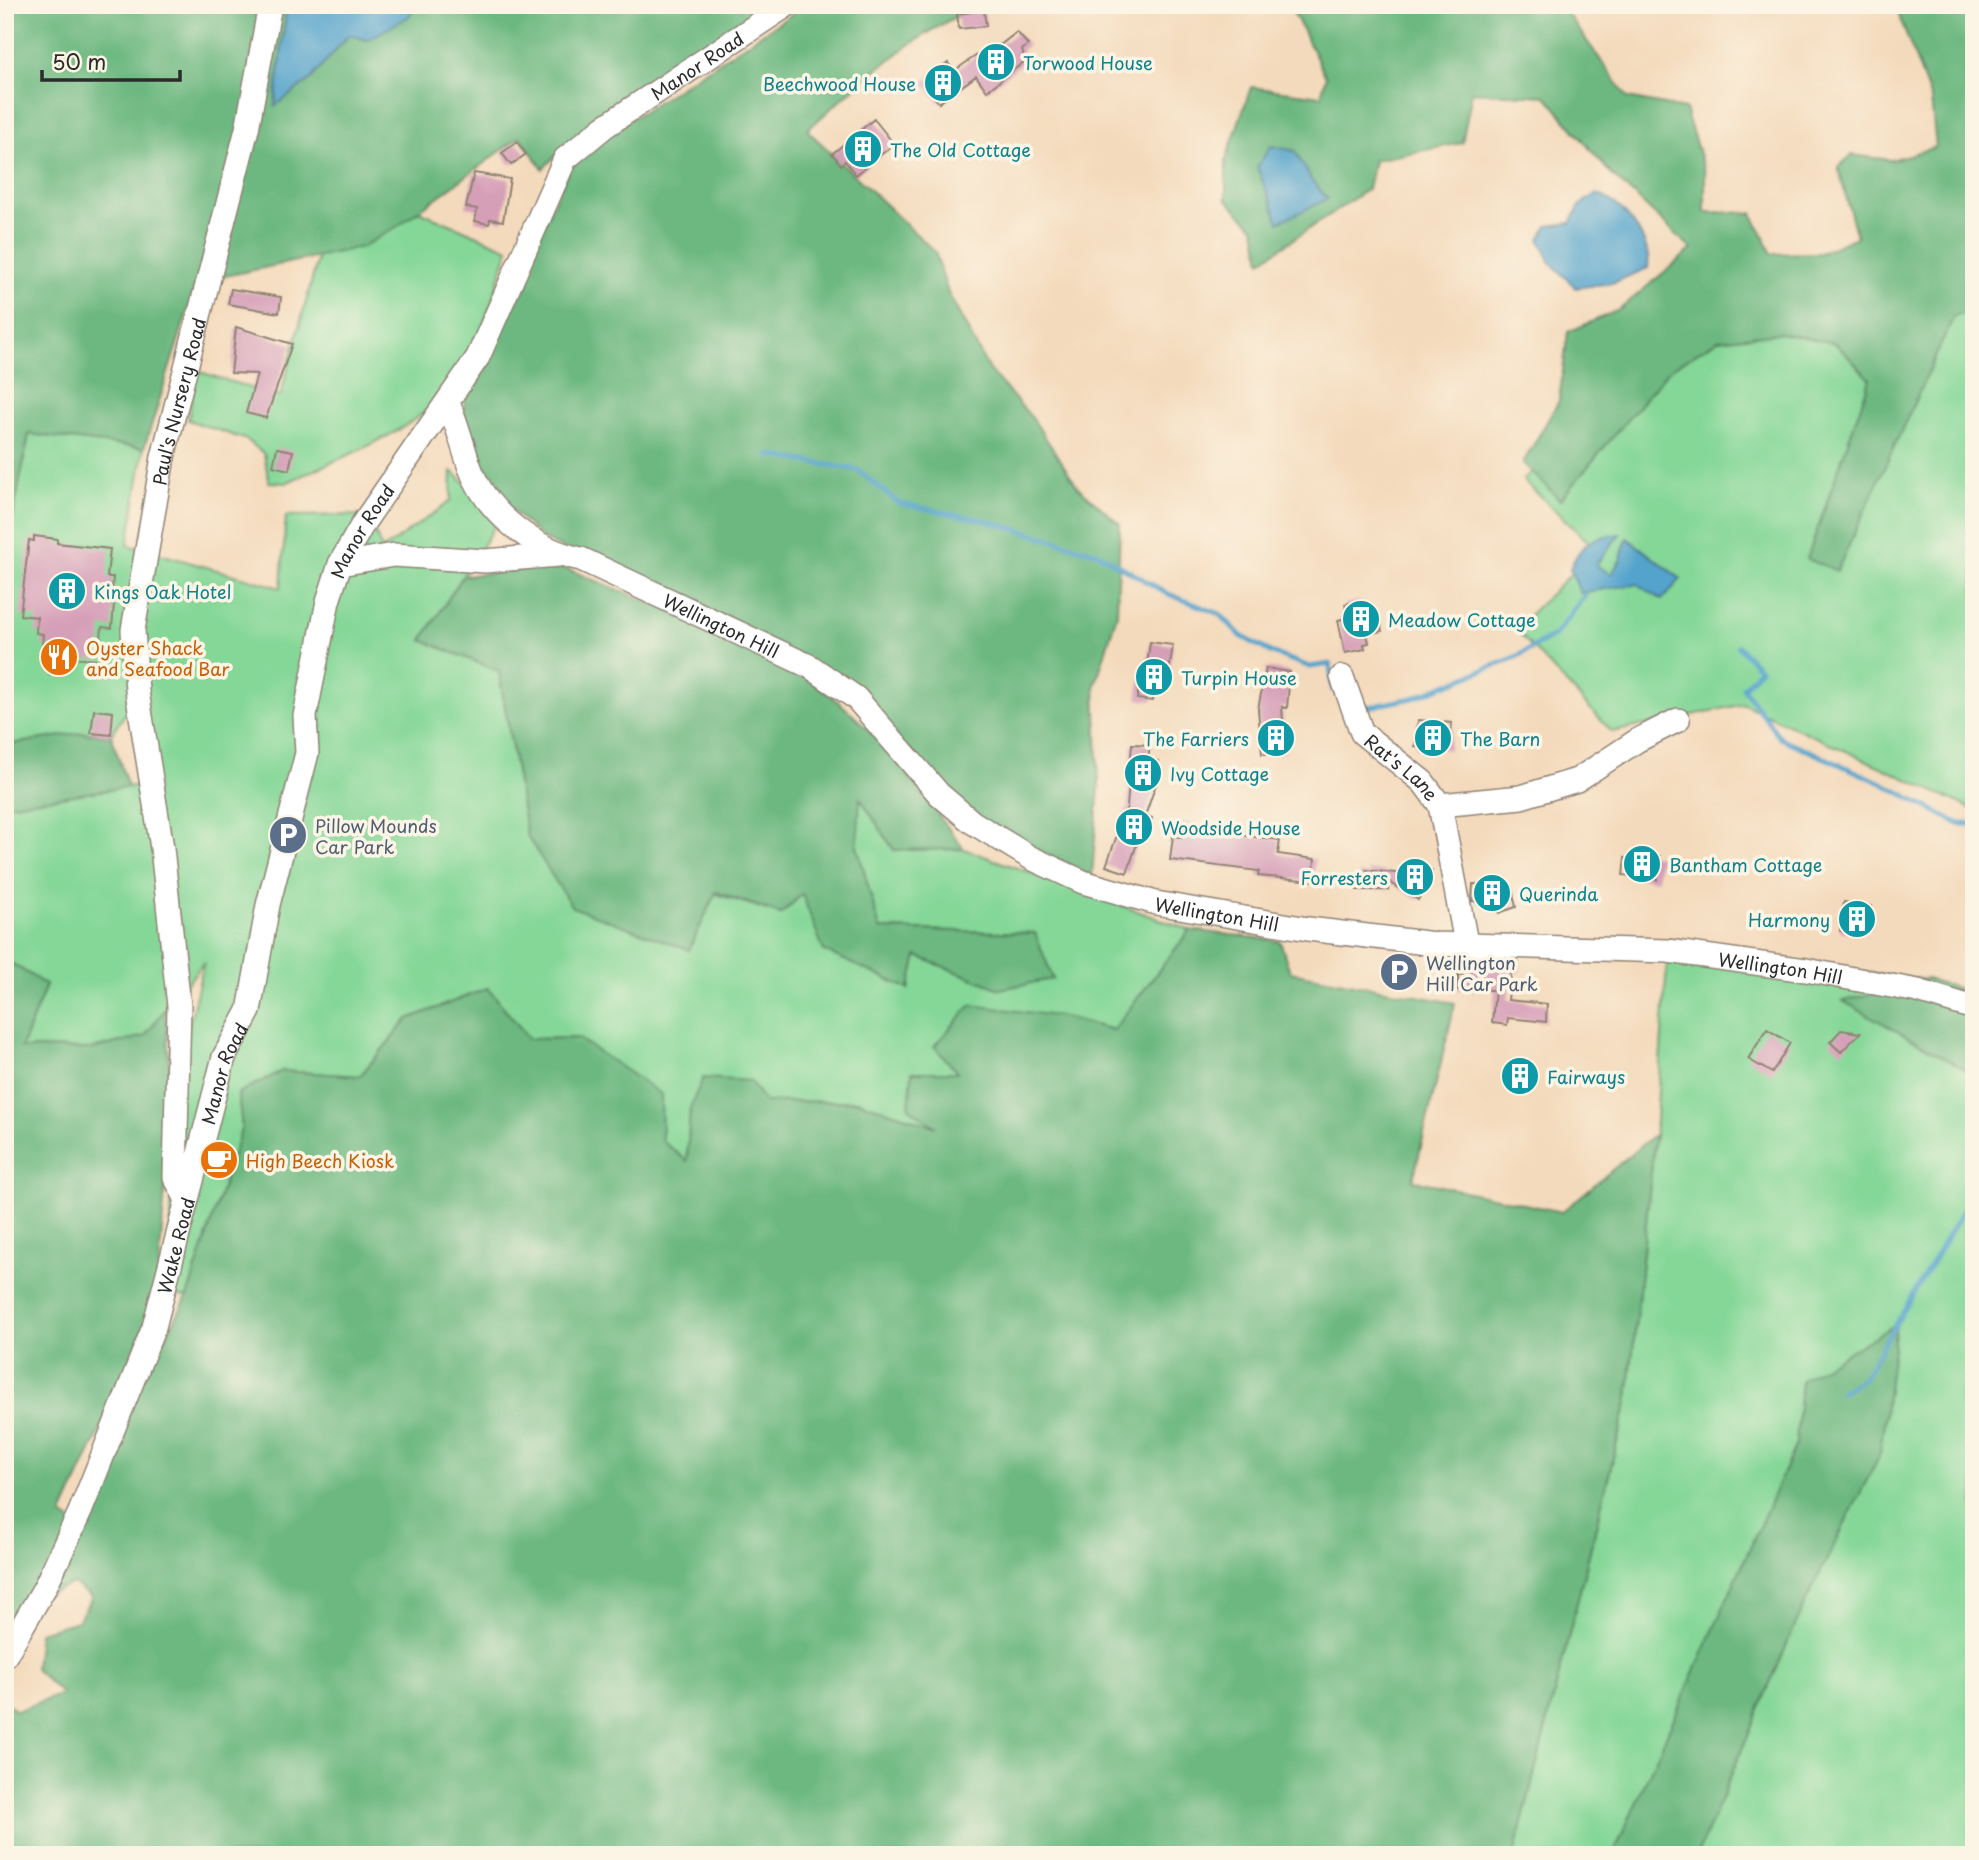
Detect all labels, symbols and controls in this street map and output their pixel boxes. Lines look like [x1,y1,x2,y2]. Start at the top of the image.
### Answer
street label: Manor Road [645,24,749,106]
scale bar [42,38,180,82]
building icon: Torwood House [975,41,1017,83]
text: 50 m [52,45,106,77]
place label: Torwood House [1023,49,1153,76]
building icon: Beechwood House [922,62,964,104]
place label: Beechwood House [763,70,916,97]
building icon: The Old Cottage [842,128,884,170]
place label: The Old Cottage [890,136,1031,163]
street label: Paul's Nursery Road [145,314,212,487]
street label: Manor Road [323,478,400,582]
building icon: Kings Oak Hotel [46,570,88,612]
place label: Kings Oak Hotel [94,578,231,605]
street label: Wellington Hill [659,586,784,664]
building icon: Meadow Cottage [1340,598,1382,640]
place label: Meadow Cottage [1388,606,1536,633]
place label: Oyster Shack and Seafood Bar [86,634,230,682]
restaurant icon: Oyster Shack and Seafood Bar [38,636,80,678]
building icon: Turpin House [1133,656,1175,698]
place label: Turpin House [1181,664,1297,691]
building icon: The Farriers [1255,717,1297,759]
building icon: The Barn [1412,717,1454,759]
place label: The Farriers [1143,725,1249,752]
place label: The Barn [1460,725,1540,752]
street label: Rat's Lane [1359,727,1446,806]
building icon: Ivy Cottage [1122,752,1164,794]
place label: Ivy Cottage [1170,760,1269,787]
building icon: Woodside House [1113,806,1155,848]
place label: Pillow Mounds Car Park [315,812,437,860]
parking icon: Pillow Mounds Car Park [267,814,309,856]
place label: Woodside House [1161,814,1301,841]
building icon: Bantham Cottage [1621,843,1663,885]
place label: Bantham Cottage [1669,851,1822,878]
building icon: Forresters [1394,856,1436,898]
place label: Forresters [1300,864,1388,891]
building icon: Querinda [1471,872,1513,914]
place label: Querinda [1519,880,1598,907]
street label: Wellington Hill [1153,890,1281,937]
building icon: Harmony [1836,898,1878,940]
place label: Harmony [1748,906,1830,933]
street label: Wellington Hill [1717,945,1845,990]
place label: Wellington Hill Car Park [1426,949,1538,997]
parking icon: Wellington Hill Car Park [1378,951,1420,993]
street label: Manor Road [194,1017,254,1127]
building icon: Fairways [1499,1055,1541,1097]
place label: Fairways [1547,1063,1625,1090]
cafe icon: High Beech Kiosk [198,1139,240,1181]
place label: High Beech Kiosk [246,1147,394,1174]
street label: Wake Road [150,1194,201,1297]

